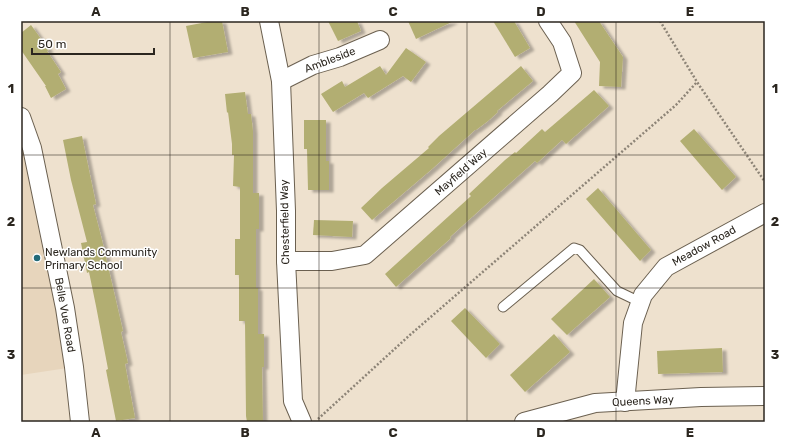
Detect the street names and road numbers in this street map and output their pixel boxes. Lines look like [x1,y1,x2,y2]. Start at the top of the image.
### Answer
street label: Ambleside [303,44,357,76]
street label: Mayfield Way [432,146,490,198]
street label: Chesterfield Way [278,179,292,265]
street label: Meadow Road [670,223,738,269]
street label: Belle Vue Road [52,277,78,353]
street label: Queens Way [612,393,674,409]

